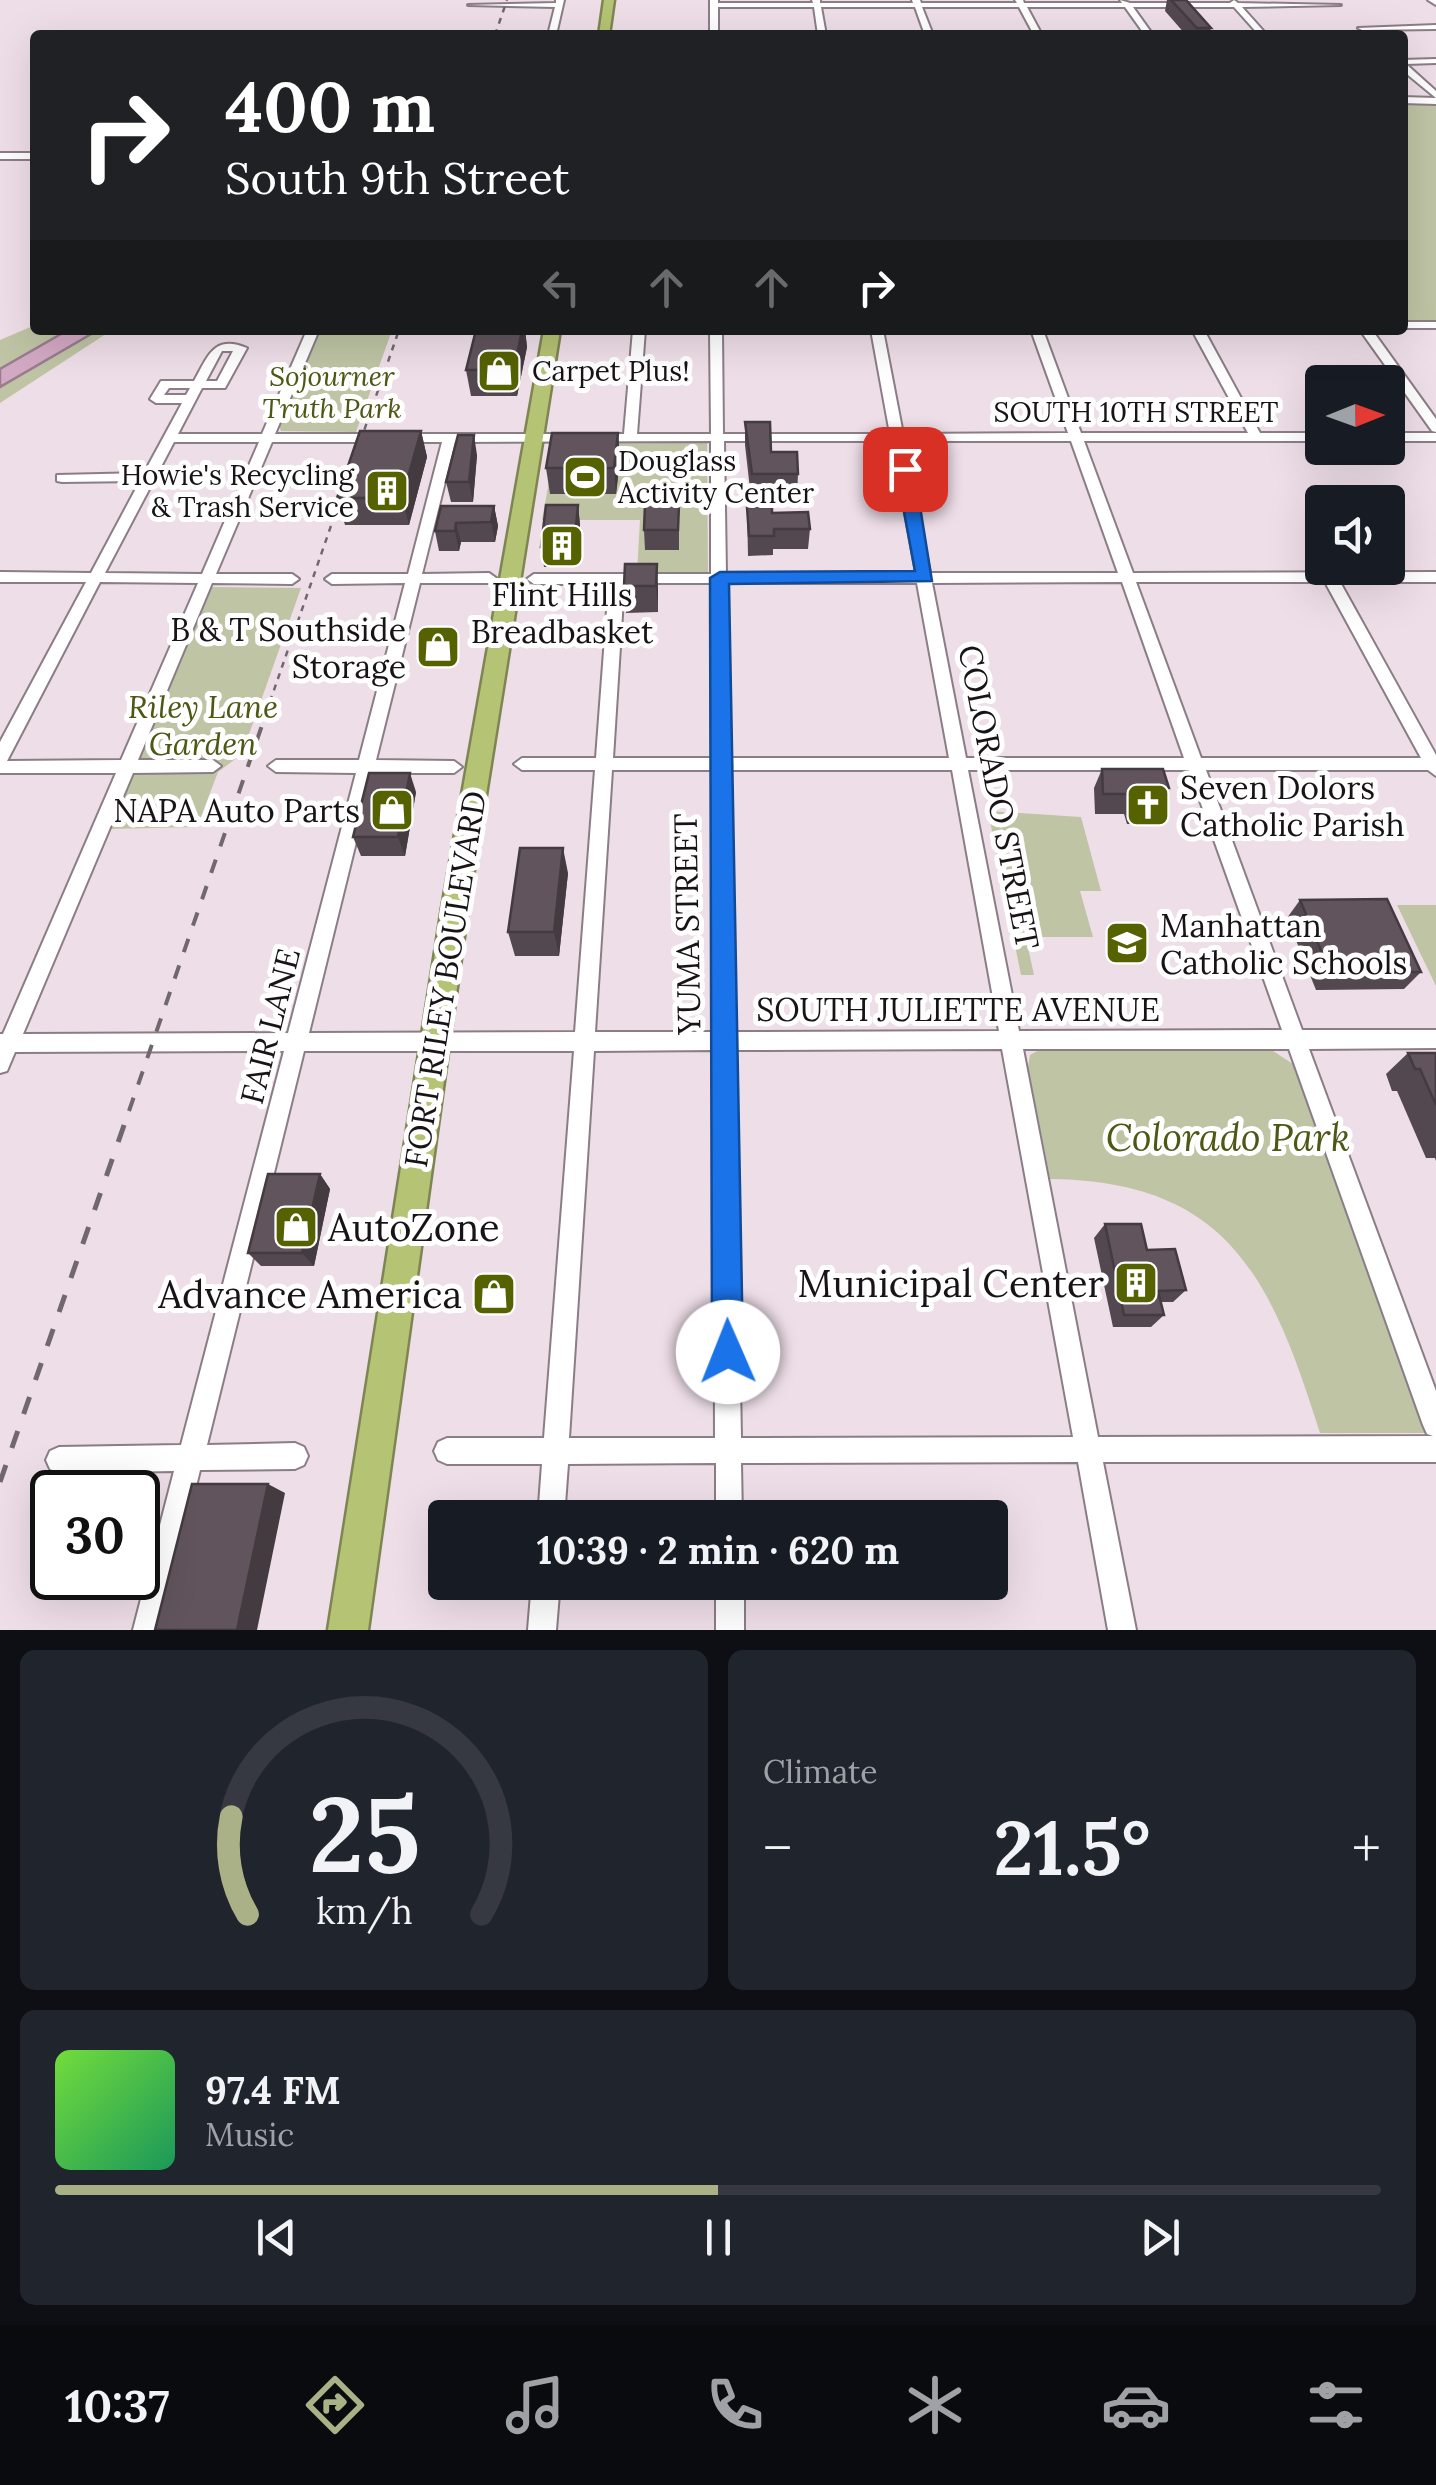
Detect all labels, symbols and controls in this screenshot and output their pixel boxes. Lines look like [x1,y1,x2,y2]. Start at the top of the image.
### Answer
text: 400 m [225,62,435,151]
icon: right [60,70,190,200]
text: South 9th Street [225,149,570,206]
icon: left [534,260,589,315]
icon: ahead [639,260,694,315]
icon: ahead [744,260,799,315]
icon: right [849,260,904,315]
shop icon: Carpet Plus! [476,348,522,394]
place label: Carpet Plus! [532,353,690,389]
park label: Sojourner Truth Park [262,358,402,426]
north arrow [1305,365,1405,465]
map controls [1305,365,1405,585]
street label: SOUTH 10TH STREET [994,394,1279,430]
pin [863,427,948,512]
icon: arrive [878,442,933,497]
place label: Douglass Activity Center [617,443,814,511]
sports icon: Douglass Activity Center [562,454,608,500]
place label: Howie's Recycling & Trash Service [121,457,355,525]
building icon: Howie's Recycling & Trash Service [364,468,410,514]
button: sound [1305,485,1405,585]
building icon: Flint Hills Breadbasket [539,523,585,569]
place label: Flint Hills Breadbasket [471,574,654,652]
place label: B & T Southside Storage [170,609,406,687]
shop icon: B & T Southside Storage [415,624,461,670]
street label: COLORADO STREET [949,642,1049,952]
park label: Riley Lane Garden [128,686,278,764]
place label: Seven Dolors Catholic Parish [1180,767,1405,845]
church icon: Seven Dolors Catholic Parish [1125,782,1171,828]
shop icon: NAPA Auto Parts [369,787,415,833]
street label: FORT RILEY BOULEVARD [395,788,495,1170]
place label: NAPA Auto Parts [113,790,360,831]
street label: YUMA STREET [665,813,709,1036]
place label: Manhattan Catholic Schools [1160,905,1407,983]
school or university icon: Manhattan Catholic Schools [1104,920,1150,966]
street label: FAIR LANE [231,944,309,1108]
street label: SOUTH JULIETTE AVENUE [756,989,1160,1030]
park label: Colorado Park [1106,1113,1350,1161]
place label: AutoZone [327,1203,500,1251]
shop icon: AutoZone [273,1204,319,1250]
place label: Municipal Center [798,1259,1105,1307]
building icon: Municipal Center [1113,1260,1159,1306]
place label: Advance America [157,1270,462,1318]
shop icon: Advance America [471,1271,517,1317]
position arrow [676,1300,780,1404]
speed limit sign: 30 [30,1470,160,1600]
text: 10:39 · 2 min · 620 m [537,1526,899,1574]
text: Climate [763,1751,878,1792]
text: 25 [308,1767,420,1900]
text: 21.5° [993,1800,1151,1896]
text: − [763,1813,792,1883]
text: + [1352,1813,1381,1883]
text: km/h [316,1888,412,1934]
text: 97.4 FM [205,2066,341,2114]
text: Music [205,2114,294,2155]
icon: previous [249,2210,304,2265]
icon: pause [691,2210,746,2265]
icon: next [1133,2210,1188,2265]
icon: directions [300,2370,370,2440]
icon: music [500,2370,570,2440]
icon: phone [700,2370,770,2440]
icon: climate [900,2370,970,2440]
icon: car [1101,2370,1171,2440]
icon: filters [1301,2370,1371,2440]
text: 10:37 [65,2377,170,2434]

